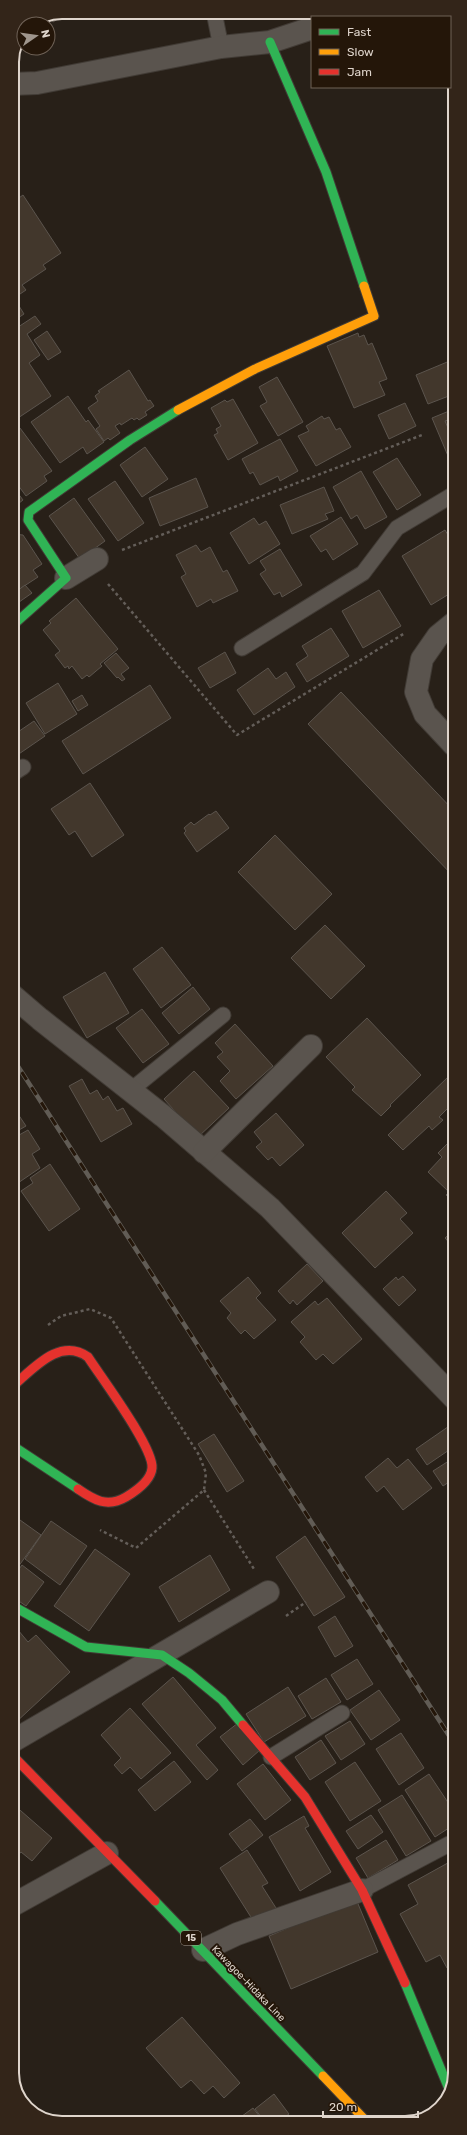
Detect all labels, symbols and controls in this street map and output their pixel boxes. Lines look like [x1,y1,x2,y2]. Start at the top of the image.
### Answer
north arrow [16,16,56,56]
legend [311,16,451,88]
text: Fast [347,25,371,39]
text: N [38,29,52,39]
text: Slow [347,45,374,59]
text: Jam [347,65,372,79]
road number: 15 [181,1931,201,1945]
street label: Kawagoe-Hidaka Line [209,1943,288,2024]
scale bar [323,2093,418,2119]
text: 20 m [329,2100,357,2114]

